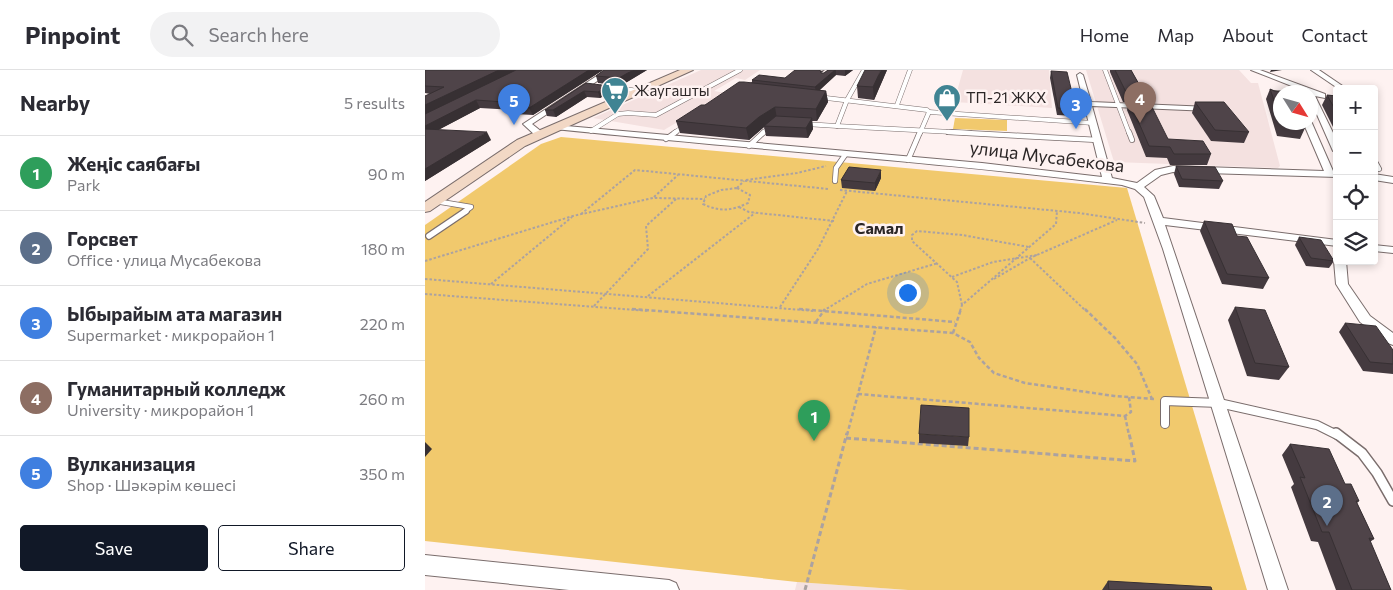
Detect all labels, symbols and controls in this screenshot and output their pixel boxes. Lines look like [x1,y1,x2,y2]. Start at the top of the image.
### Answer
search box [150,12,500,57]
text: Pinpoint [25,20,120,49]
icon: search [168,21,196,49]
text: Search here [208,23,309,46]
text: Home [1080,24,1129,46]
text: Map [1157,24,1194,46]
text: About [1222,24,1274,46]
text: Contact [1302,24,1368,46]
supermarket icon: Жаугашты [600,76,630,115]
place label: Жаугашты [634,81,710,99]
pin: 4 [1124,82,1156,123]
shop icon: ТП-21 ЖКХ [932,83,962,122]
pin: 5 [498,84,530,125]
north arrow [1273,85,1318,130]
map controls [1333,85,1378,265]
button: + [1333,85,1378,130]
place label: ТП-21 ЖКХ [966,88,1046,106]
pin: 3 [1060,88,1092,129]
text: Nearby [20,90,90,115]
text: 5 results [344,93,405,112]
button: − [1333,130,1378,175]
street label: улица Мусабекова [968,136,1126,176]
text: Жеңіс саябағы [67,152,200,175]
text: 1 [32,164,40,183]
text: 90 m [368,164,405,183]
text: Park [67,175,100,194]
button: locate [1333,175,1378,220]
district label: Самал [855,218,904,237]
button: layers [1333,220,1378,265]
text: Горсвет [67,227,138,250]
text: 2 [31,239,41,258]
text: 180 m [361,239,405,258]
text: Office · улица Мусабекова [67,250,261,269]
your location [895,280,921,306]
text: Ыбырайым ата магазин [67,302,282,325]
text: 3 [31,314,41,333]
text: 220 m [360,314,405,333]
text: Supermarket · микрорайон 1 [67,325,275,344]
text: Гуманитарный колледж [67,377,286,400]
text: 4 [31,389,41,408]
text: 260 m [359,389,405,408]
text: University · микрорайон 1 [67,400,254,419]
pin: 1 [798,400,830,441]
text: Вулканизация [67,452,195,475]
text: 5 [31,464,41,483]
text: 350 m [359,464,405,483]
text: Shop · Шәкәрім көшесі [67,475,236,494]
pin: 2 [1311,485,1343,526]
button: Save [20,525,208,571]
button: Share [218,525,405,571]

